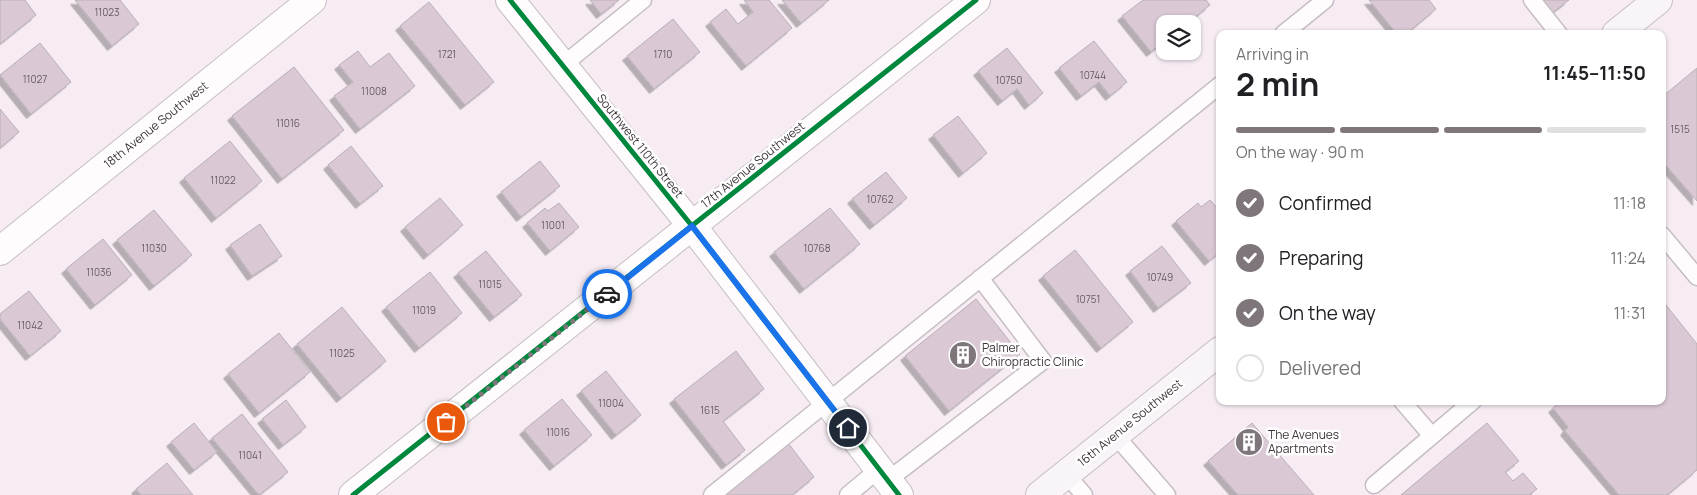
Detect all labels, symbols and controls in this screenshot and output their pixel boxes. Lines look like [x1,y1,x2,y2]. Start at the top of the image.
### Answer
house number: 11023 [94,5,120,19]
map controls [1156,15,1201,60]
button: layers [1156,15,1201,60]
text: Arriving in [1236,43,1309,65]
house number: 1721 [438,47,456,61]
house number: 1710 [654,47,672,61]
text: 11:45–11:50 [1543,60,1646,86]
text: 2 min [1236,62,1319,106]
house number: 10744 [1080,68,1106,82]
house number: 11027 [23,72,47,86]
house number: 10750 [996,73,1022,87]
street label: 18th Avenue Southwest [100,77,212,172]
house number: 11008 [361,84,387,98]
street label: Southwest 110th Street [593,90,688,201]
house number: 11016 [276,116,300,130]
street label: 17th Avenue Southwest [697,117,808,212]
house number: 1515 [1670,122,1690,136]
text: On the way · 90 m [1236,141,1364,163]
house number: 11022 [210,173,236,187]
icon: check [1236,189,1264,217]
text: Confirmed [1279,190,1372,216]
house number: 10762 [867,192,894,206]
text: 11:18 [1613,192,1646,214]
house number: 11001 [541,218,565,232]
house number: 11030 [141,241,167,255]
house number: 10768 [803,241,831,255]
icon: check [1236,244,1264,272]
text: Preparing [1279,245,1364,271]
text: 11:24 [1611,247,1646,269]
house number: 11036 [86,265,112,279]
courier [582,269,632,319]
house number: 10749 [1147,270,1173,284]
house number: 11015 [478,277,502,291]
icon: car [593,280,621,308]
house number: 10751 [1076,292,1100,306]
icon: check [1236,299,1264,327]
text: On the way [1279,300,1376,326]
text: 11:31 [1614,302,1646,324]
house number: 11019 [412,303,436,317]
house number: 11042 [17,318,43,332]
place label: Palmer Chiropractic Clinic [982,339,1084,370]
building icon: Palmer Chiropractic Clinic [948,340,978,370]
house number: 11025 [329,346,355,360]
text: Delivered [1279,355,1361,381]
street label: 16th Avenue Southwest [1074,375,1186,470]
house number: 11004 [598,396,624,410]
pin [425,401,467,443]
house number: 1615 [700,403,720,417]
pin [827,407,869,449]
icon: bag [432,408,460,436]
icon: home [834,414,862,442]
house number: 11016 [546,425,570,439]
place label: The Avenues Apartments [1268,426,1339,457]
building icon: The Avenues Apartments [1234,427,1264,457]
house number: 11041 [238,448,262,462]

